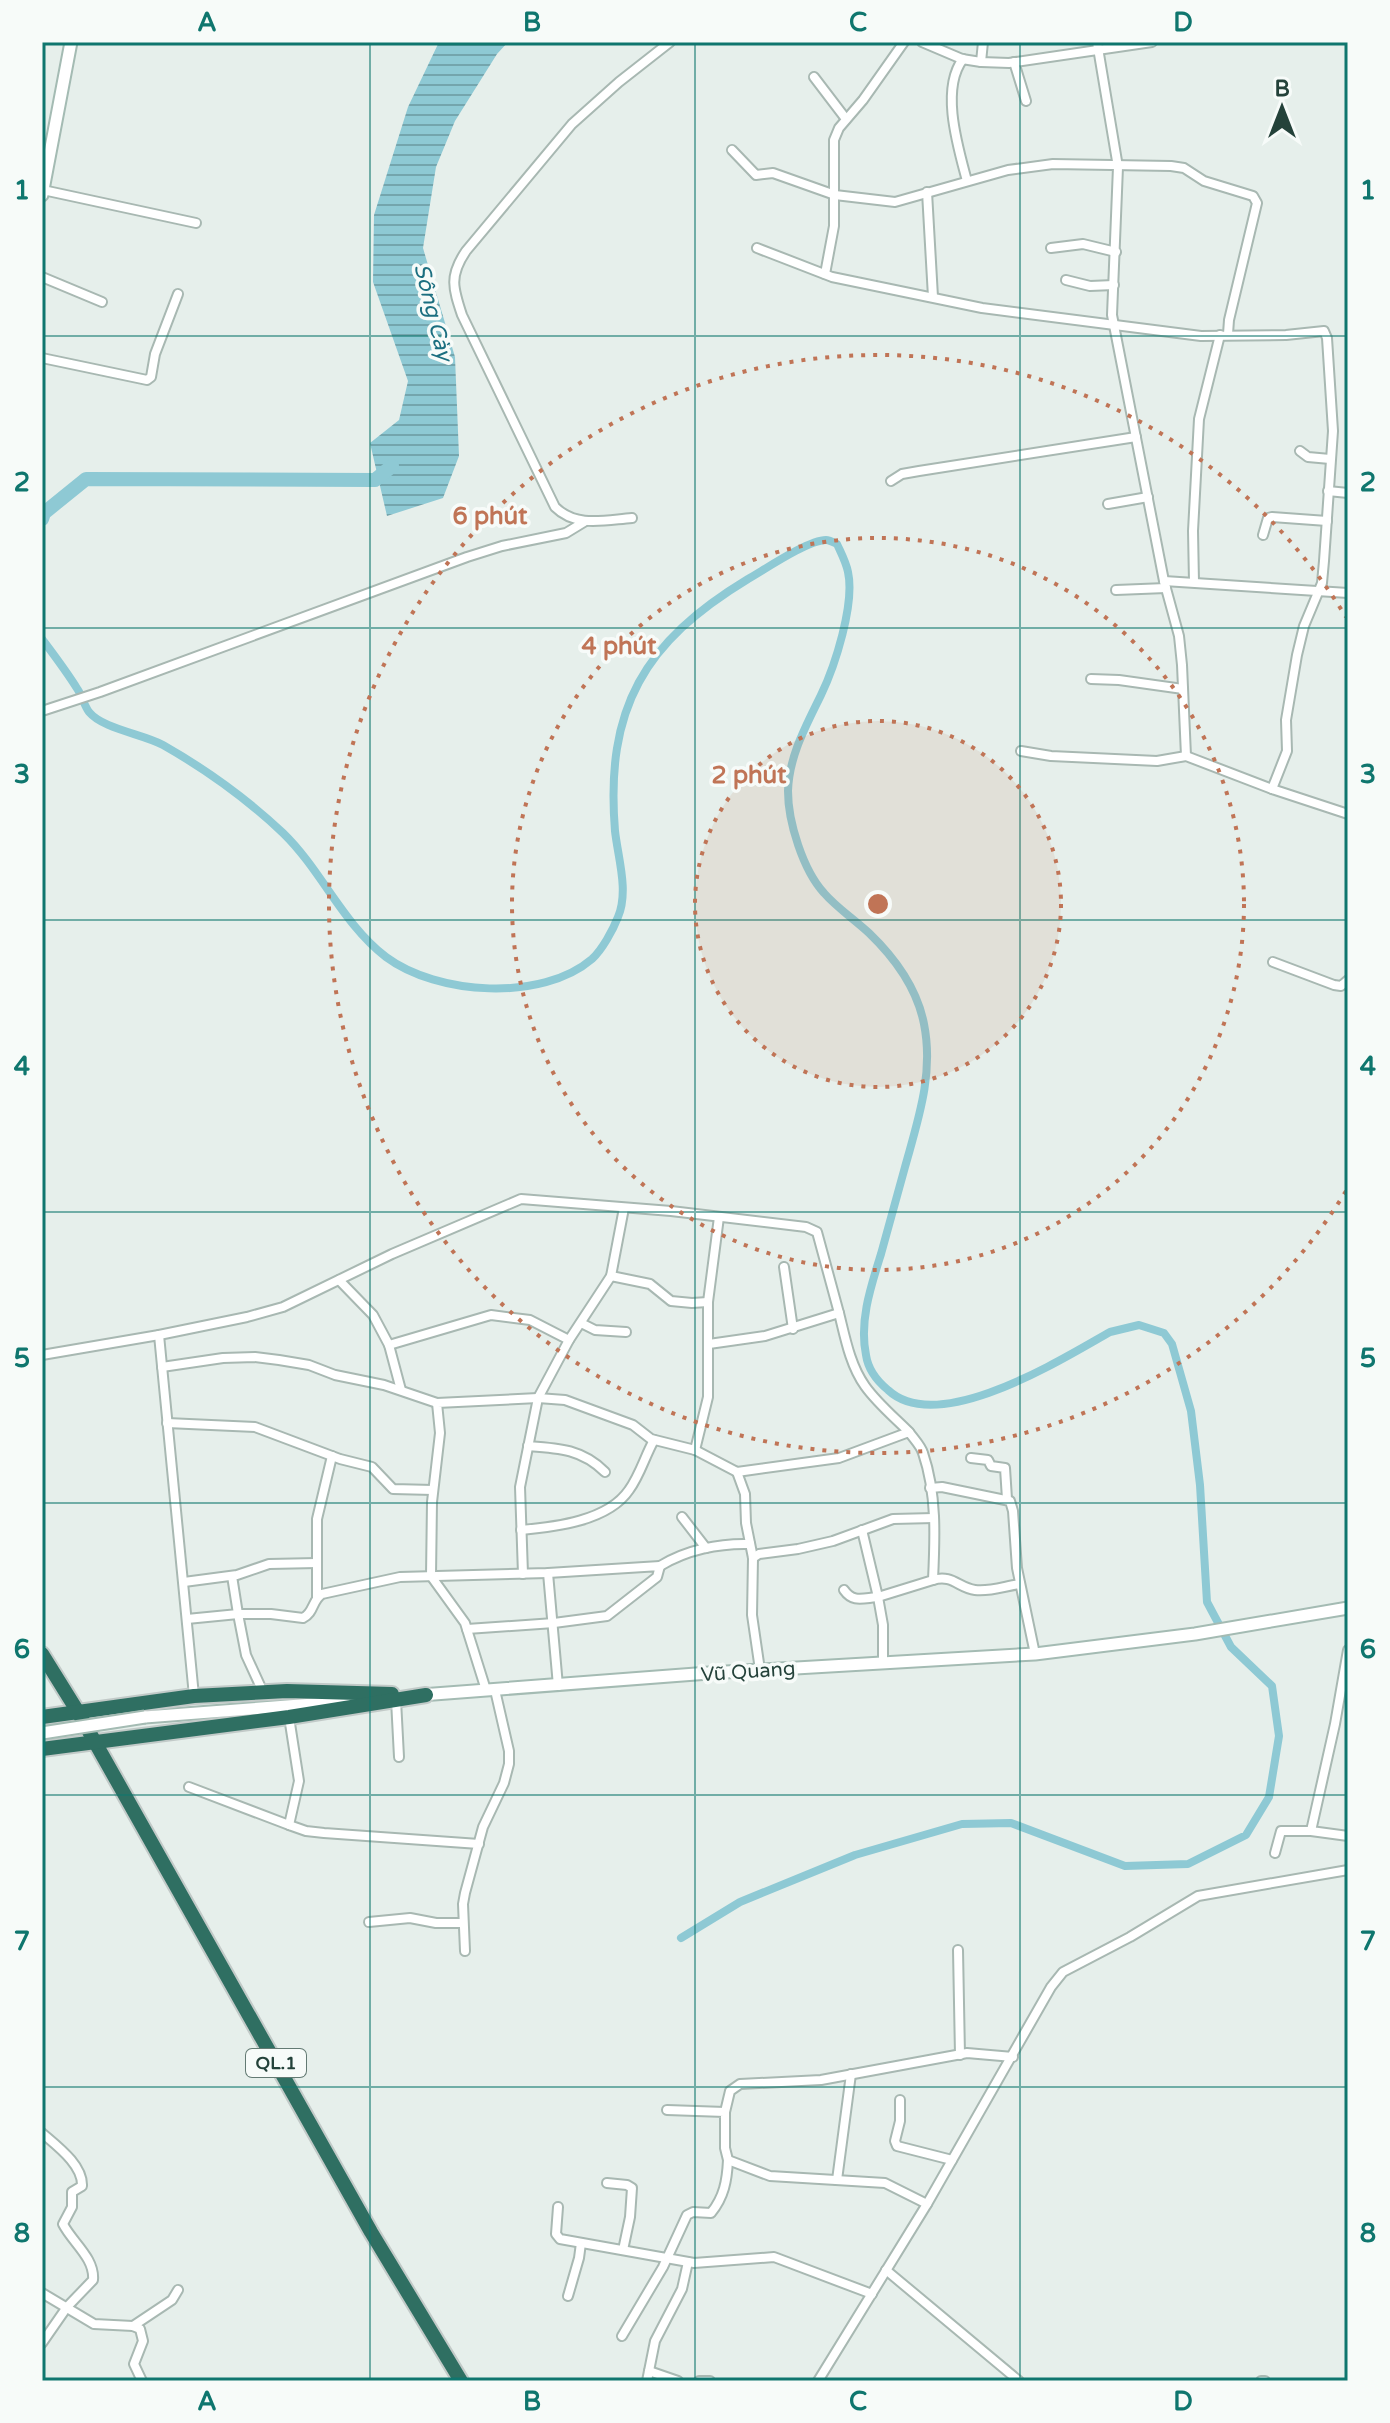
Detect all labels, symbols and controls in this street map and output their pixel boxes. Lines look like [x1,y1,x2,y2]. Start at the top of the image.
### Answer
text: A [197,7,217,38]
text: B [523,7,541,38]
text: C [849,7,867,38]
text: D [1173,7,1193,38]
north arrow [1242,68,1322,148]
text: B [1274,76,1290,102]
text: 1 [14,175,30,206]
text: 1 [1360,175,1376,206]
water label: Sông Cày [408,261,458,366]
text: 2 [14,467,30,498]
text: 2 [1360,467,1376,498]
text: 6 phút [453,502,528,531]
text: 4 phút [582,632,657,661]
text: 3 [14,759,30,790]
text: 3 [1360,759,1376,790]
text: 2 phút [712,761,787,790]
centre of rings [864,890,892,918]
text: 4 [14,1051,30,1082]
text: 4 [1360,1051,1376,1082]
text: 5 [14,1343,30,1374]
text: 5 [1360,1343,1376,1374]
text: 6 [14,1634,30,1665]
text: 6 [1360,1634,1376,1665]
street label: Vũ Quang [700,1657,796,1687]
text: 7 [14,1926,30,1957]
text: 7 [1360,1926,1376,1957]
road number: QL.1 [246,2049,306,2077]
text: 8 [14,2218,30,2249]
text: 8 [1360,2218,1376,2249]
text: A [197,2386,217,2417]
text: B [523,2386,541,2417]
text: C [849,2386,867,2417]
text: D [1173,2386,1193,2417]

